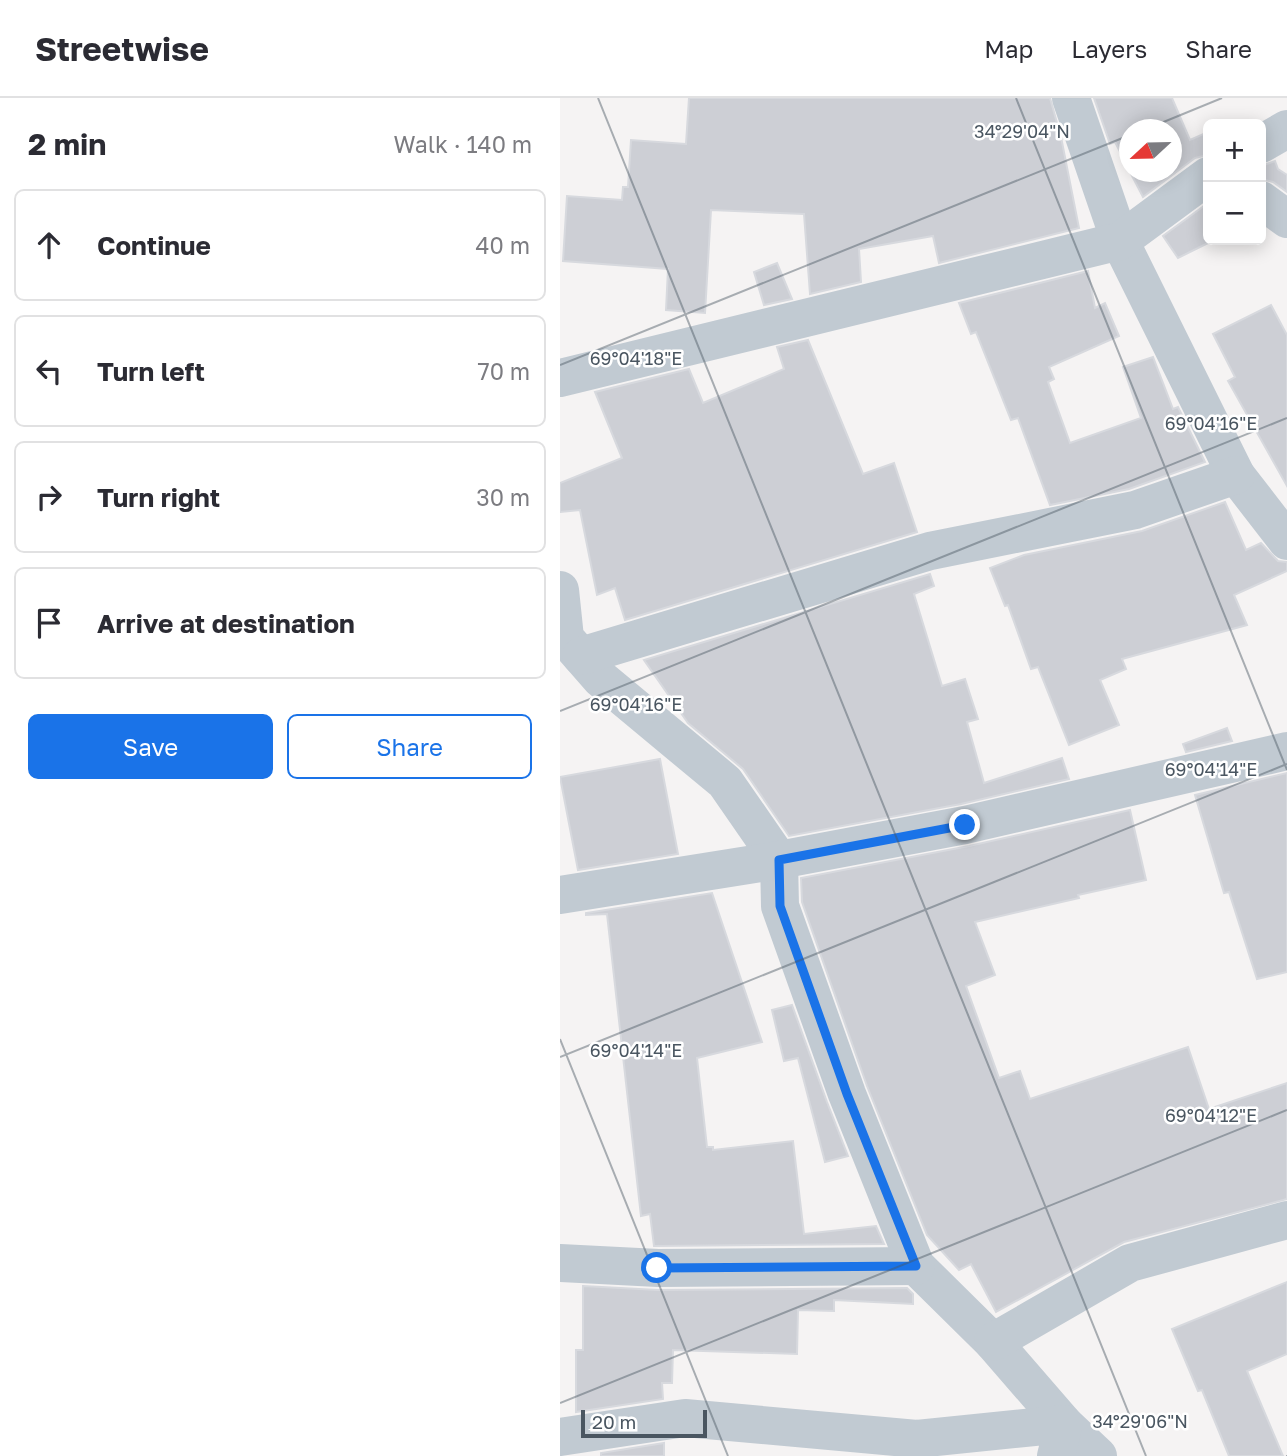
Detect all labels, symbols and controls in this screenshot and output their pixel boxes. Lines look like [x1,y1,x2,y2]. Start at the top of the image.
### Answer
text: Streetwise [35,29,209,68]
text: Map [984,34,1033,63]
text: Layers [1071,34,1147,63]
text: Share [1185,34,1252,63]
north arrow [1119,119,1182,182]
map controls [1203,119,1266,245]
button: + [1203,119,1266,182]
text: 34°29'04"N [974,120,1070,142]
text: 2 min [28,126,106,162]
text: Walk · 140 m [394,130,532,158]
button: − [1203,182,1266,245]
icon: ahead [30,226,68,264]
text: Continue [97,230,211,261]
text: 40 m [476,231,530,259]
text: 69°04'18"E [590,347,682,369]
icon: left [30,352,68,390]
text: Turn left [97,356,205,387]
text: 70 m [477,357,530,385]
text: 69°04'16"E [1165,412,1257,434]
icon: right [30,478,68,516]
text: Turn right [97,482,220,513]
text: 30 m [476,483,530,511]
icon: arrive [30,604,68,642]
text: Arrive at destination [97,608,355,639]
text: 69°04'16"E [590,693,682,715]
button: Save [28,714,273,779]
button: Share [287,714,532,779]
text: 69°04'14"E [1165,758,1257,780]
route end [949,809,980,840]
text: 69°04'14"E [590,1039,682,1061]
text: 69°04'12"E [1165,1104,1257,1126]
route start [641,1252,672,1283]
scale bar [581,1407,707,1439]
text: 20 m [592,1410,636,1433]
text: 34°29'06"N [1092,1410,1188,1432]

